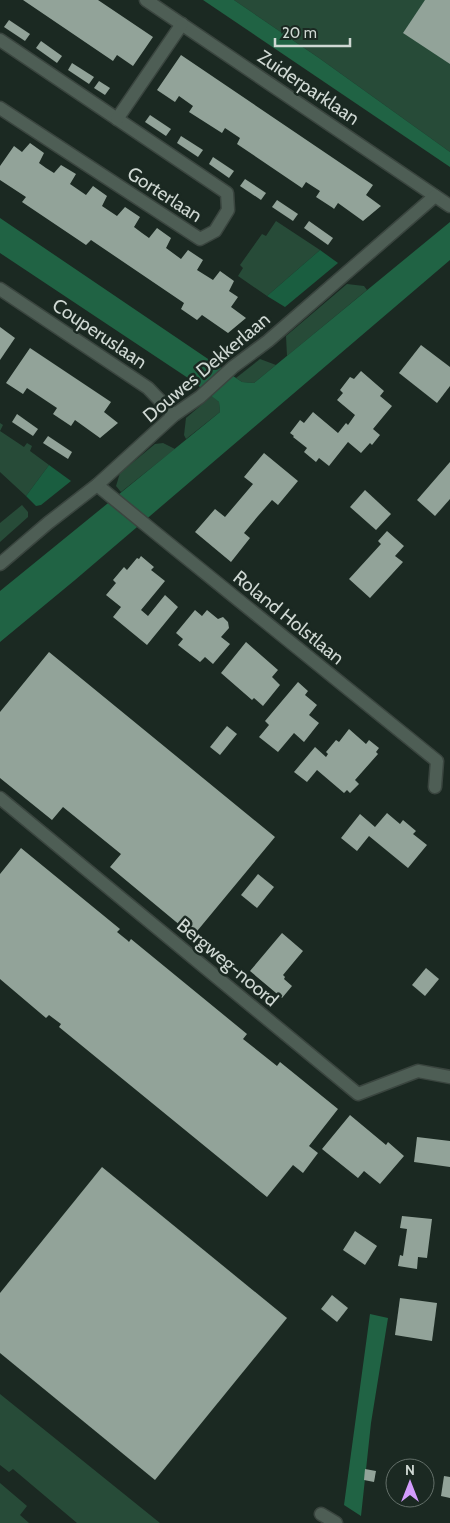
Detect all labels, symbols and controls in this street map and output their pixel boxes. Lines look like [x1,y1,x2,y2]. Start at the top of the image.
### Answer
scale bar [275,15,350,47]
text: 20 m [282,24,317,42]
street label: Zuiderparklaan [254,45,364,130]
street label: Gorterlaan [123,162,206,227]
street label: Couperuslaan [48,293,151,374]
street label: Douwes Dekkerlaan [138,308,275,427]
street label: Roland Holstlaan [228,566,349,669]
street label: Bergweg-noord [172,913,283,1011]
north arrow [385,1458,435,1508]
text: N [405,1461,415,1479]

